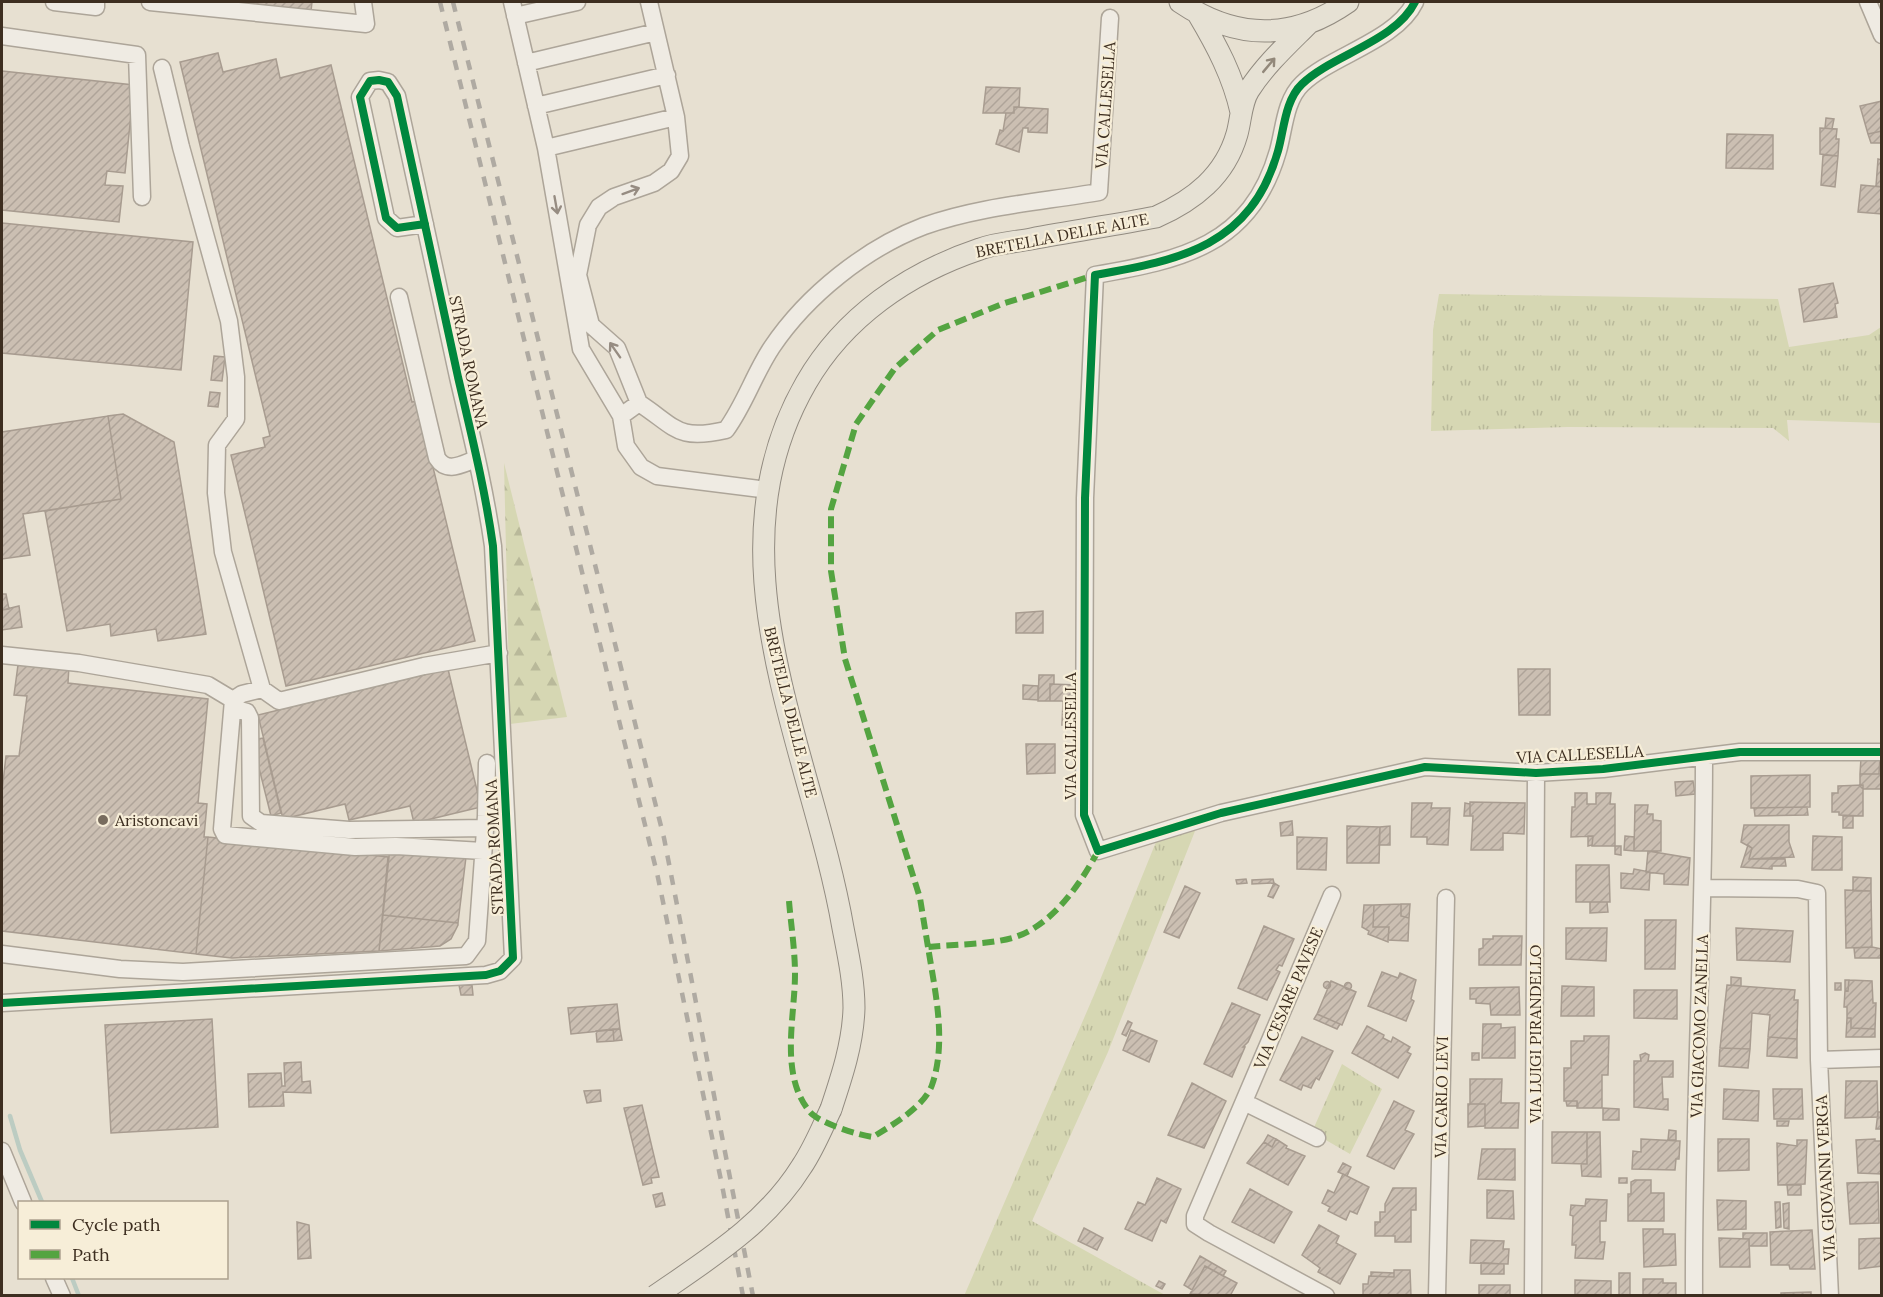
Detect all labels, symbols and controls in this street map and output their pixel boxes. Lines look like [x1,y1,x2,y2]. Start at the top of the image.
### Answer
street label: VIA CALLESELLA [1091,40,1119,170]
one-way arrow [1262,57,1275,73]
one-way arrow [621,185,639,196]
one-way arrow [551,195,562,215]
street label: BRETELLA DELLE ALTE [974,208,1150,262]
street label: STRADA ROMANA [445,294,493,431]
one-way arrow [609,342,622,358]
street label: BRETELLA DELLE ALTE [760,624,822,800]
street label: VIA CALLESELLA [1060,671,1080,801]
street label: VIA CALLESELLA [1515,741,1645,767]
street label: STRADA ROMANA [480,778,508,915]
place label: Aristoncavi [114,810,198,830]
marker: Aristoncavi [96,813,110,827]
street label: VIA CESARE PAVESE [1249,924,1327,1073]
street label: VIA GIACOMO ZANELLA [1686,933,1712,1119]
street label: VIA LUIGI PIRANDELLO [1525,945,1545,1124]
street label: VIA CARLO LEVI [1430,1036,1452,1159]
street label: VIA GIOVANNI VERGA [1811,1093,1839,1263]
legend [18,1201,228,1279]
text: Cycle path [72,1213,161,1236]
text: Path [72,1243,110,1266]

